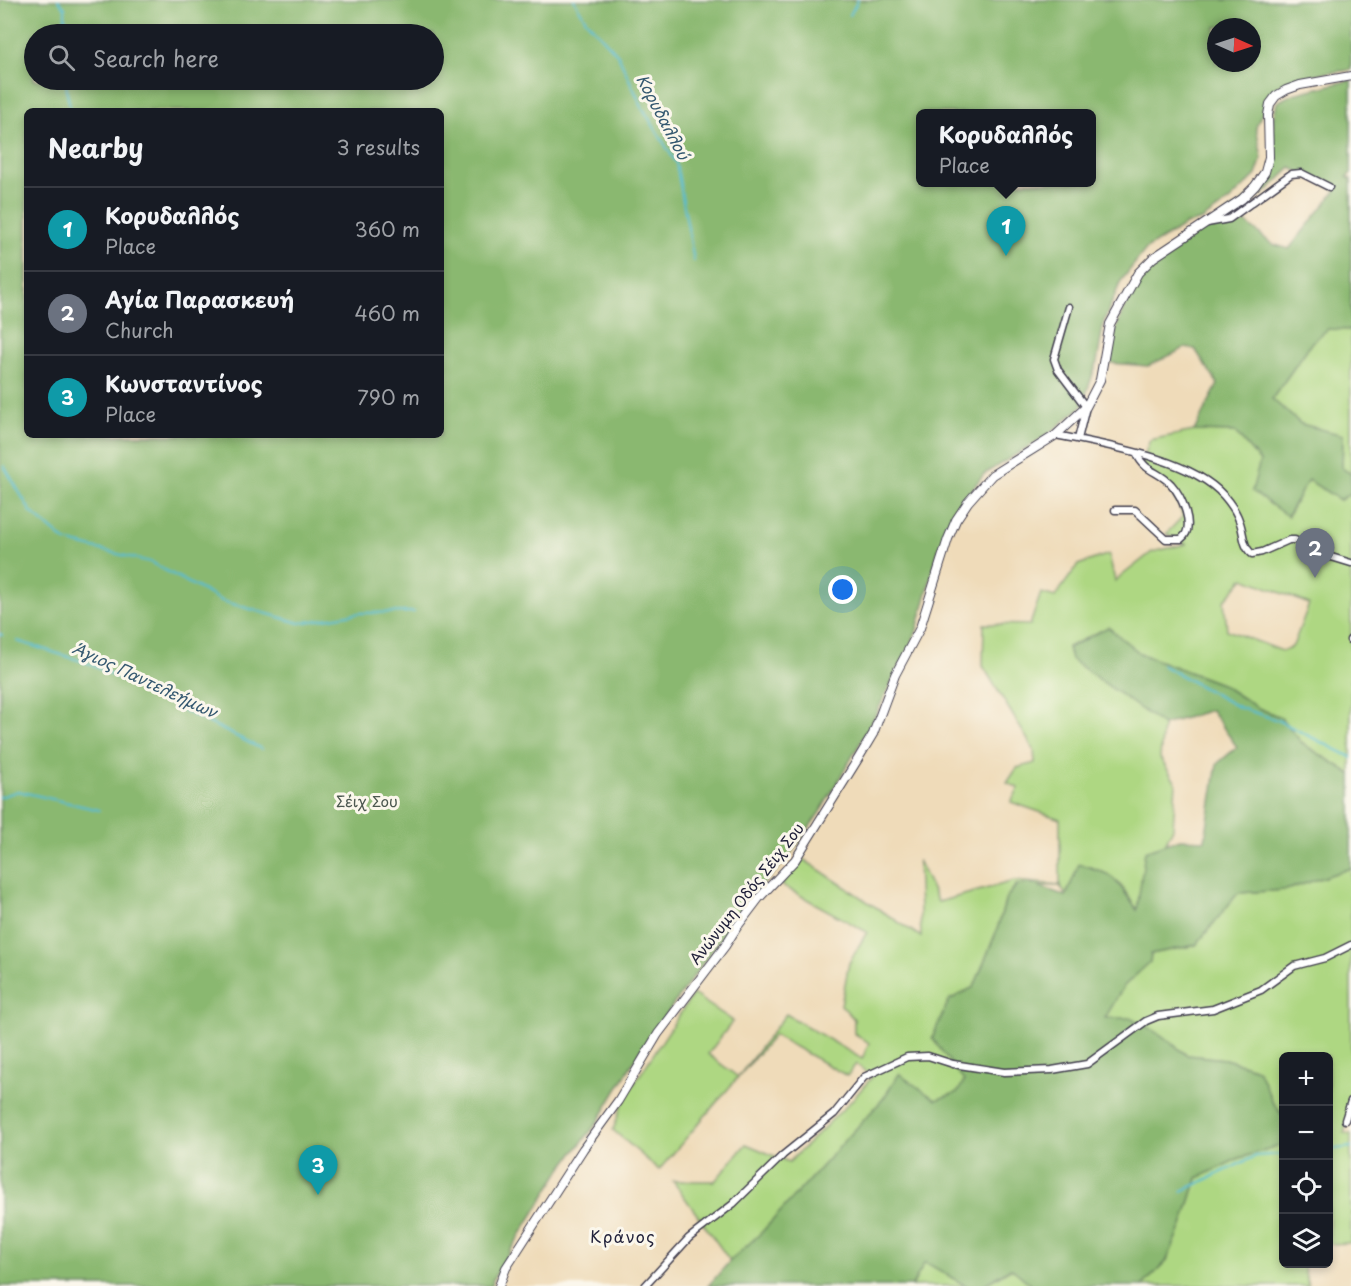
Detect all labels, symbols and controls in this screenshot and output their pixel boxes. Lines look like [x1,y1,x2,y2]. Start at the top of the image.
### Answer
north arrow [1207,18,1261,72]
search box [24,24,444,90]
icon: search [45,41,78,74]
text: Search here [93,41,219,74]
water label: Κορυδαλλού [631,70,697,165]
popup [916,109,1096,187]
text: Κορυδαλλός [939,117,1073,150]
text: Nearby [48,128,143,167]
text: 3 results [337,132,420,162]
text: Place [939,150,990,180]
text: Κορυδαλλός [105,198,239,231]
pin: 1 [986,206,1026,256]
text: 1 [63,214,72,244]
text: 360 m [354,214,420,244]
text: Place [105,231,156,261]
text: Αγία Παρασκευή [105,282,294,315]
text: 2 [60,298,75,328]
text: 460 m [354,298,420,328]
text: Church [105,315,174,345]
text: Κωνσταντίνος [105,366,263,399]
text: 3 [61,382,74,412]
text: 790 m [357,382,420,412]
text: Place [105,399,156,429]
pin: 2 [1296,528,1334,578]
your location [828,575,857,604]
water label: Άγιος Παντελεήμων [69,635,223,724]
park label: Σέιχ Σου [336,789,398,812]
street label: Ανώνυμη Οδός Σέιχ Σου [683,817,809,969]
map controls [1279,1052,1333,1268]
button: + [1279,1052,1333,1106]
button: − [1279,1106,1333,1160]
pin: 3 [298,1146,338,1195]
button: locate [1279,1160,1333,1214]
button: layers [1279,1214,1333,1268]
district label: Κράνος [590,1224,656,1248]

